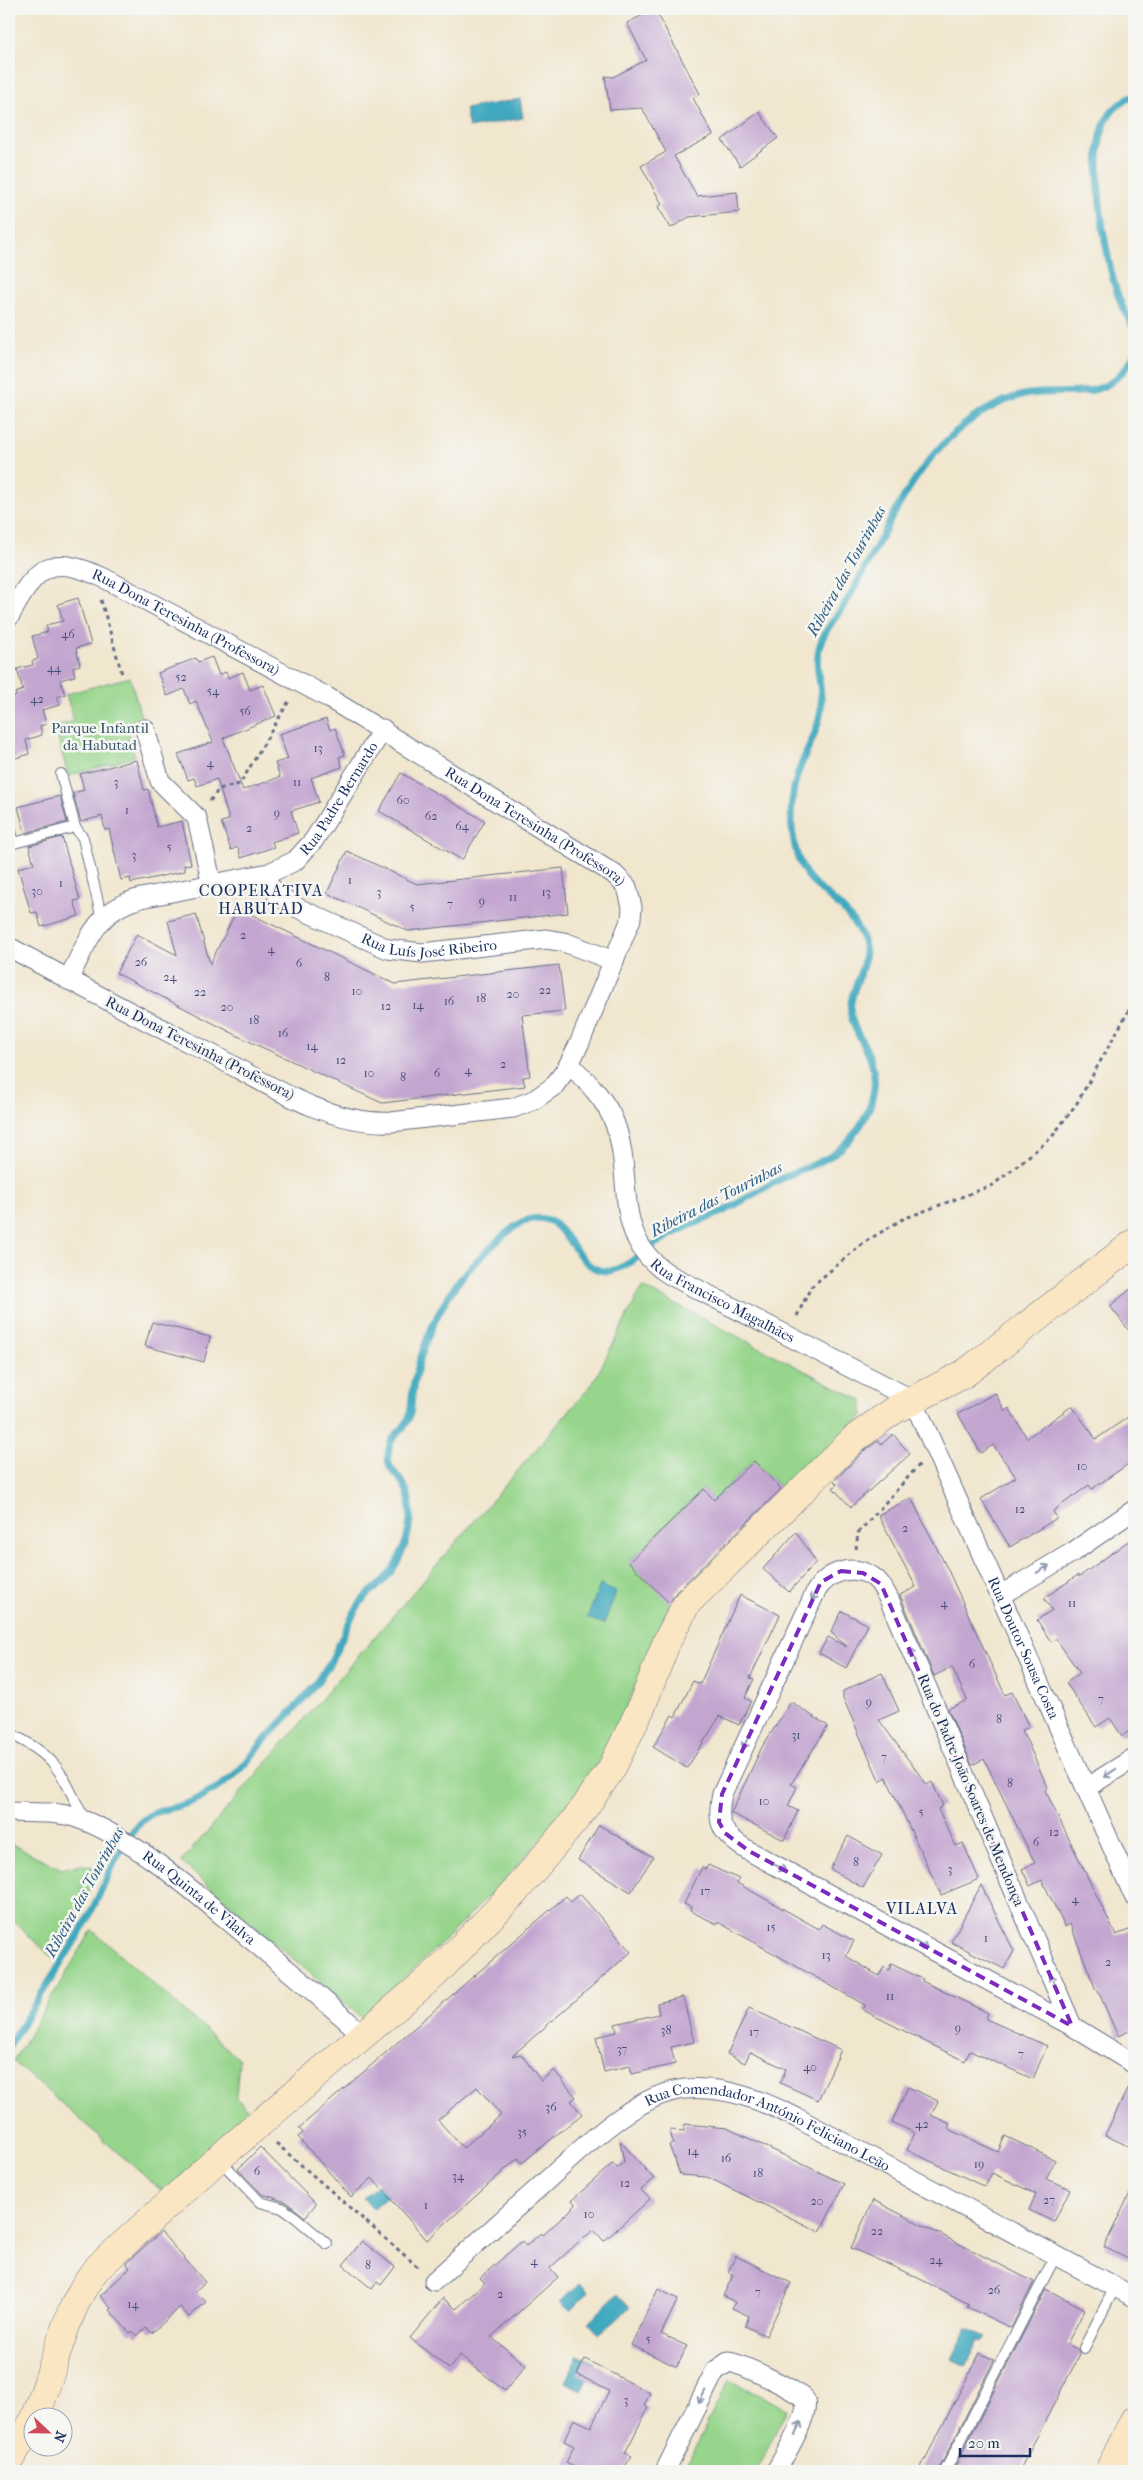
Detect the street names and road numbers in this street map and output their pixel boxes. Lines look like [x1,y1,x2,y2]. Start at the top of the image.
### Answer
street label: Rua Dona Teresinha (Professora) [89,565,283,679]
street label: Rua Padre Bernardo [296,738,382,859]
street label: Rua Dona Teresinha (Professora) [442,763,629,889]
street label: Rua Luís José Ribeiro [358,929,498,962]
street label: Rua Dona Teresinha (Professora) [102,992,298,1104]
street label: Rua Francisco Magalhães [646,1255,798,1347]
street label: Rua Doutor Sousa Costa [984,1574,1063,1723]
street label: Rua do Padre João Soares de Mendonça [914,1671,1029,1910]
street label: Rua Quinta de Vilalva [139,1847,260,1949]
street label: Rua Comendador António Feliciano Leão [641,2080,893,2175]

